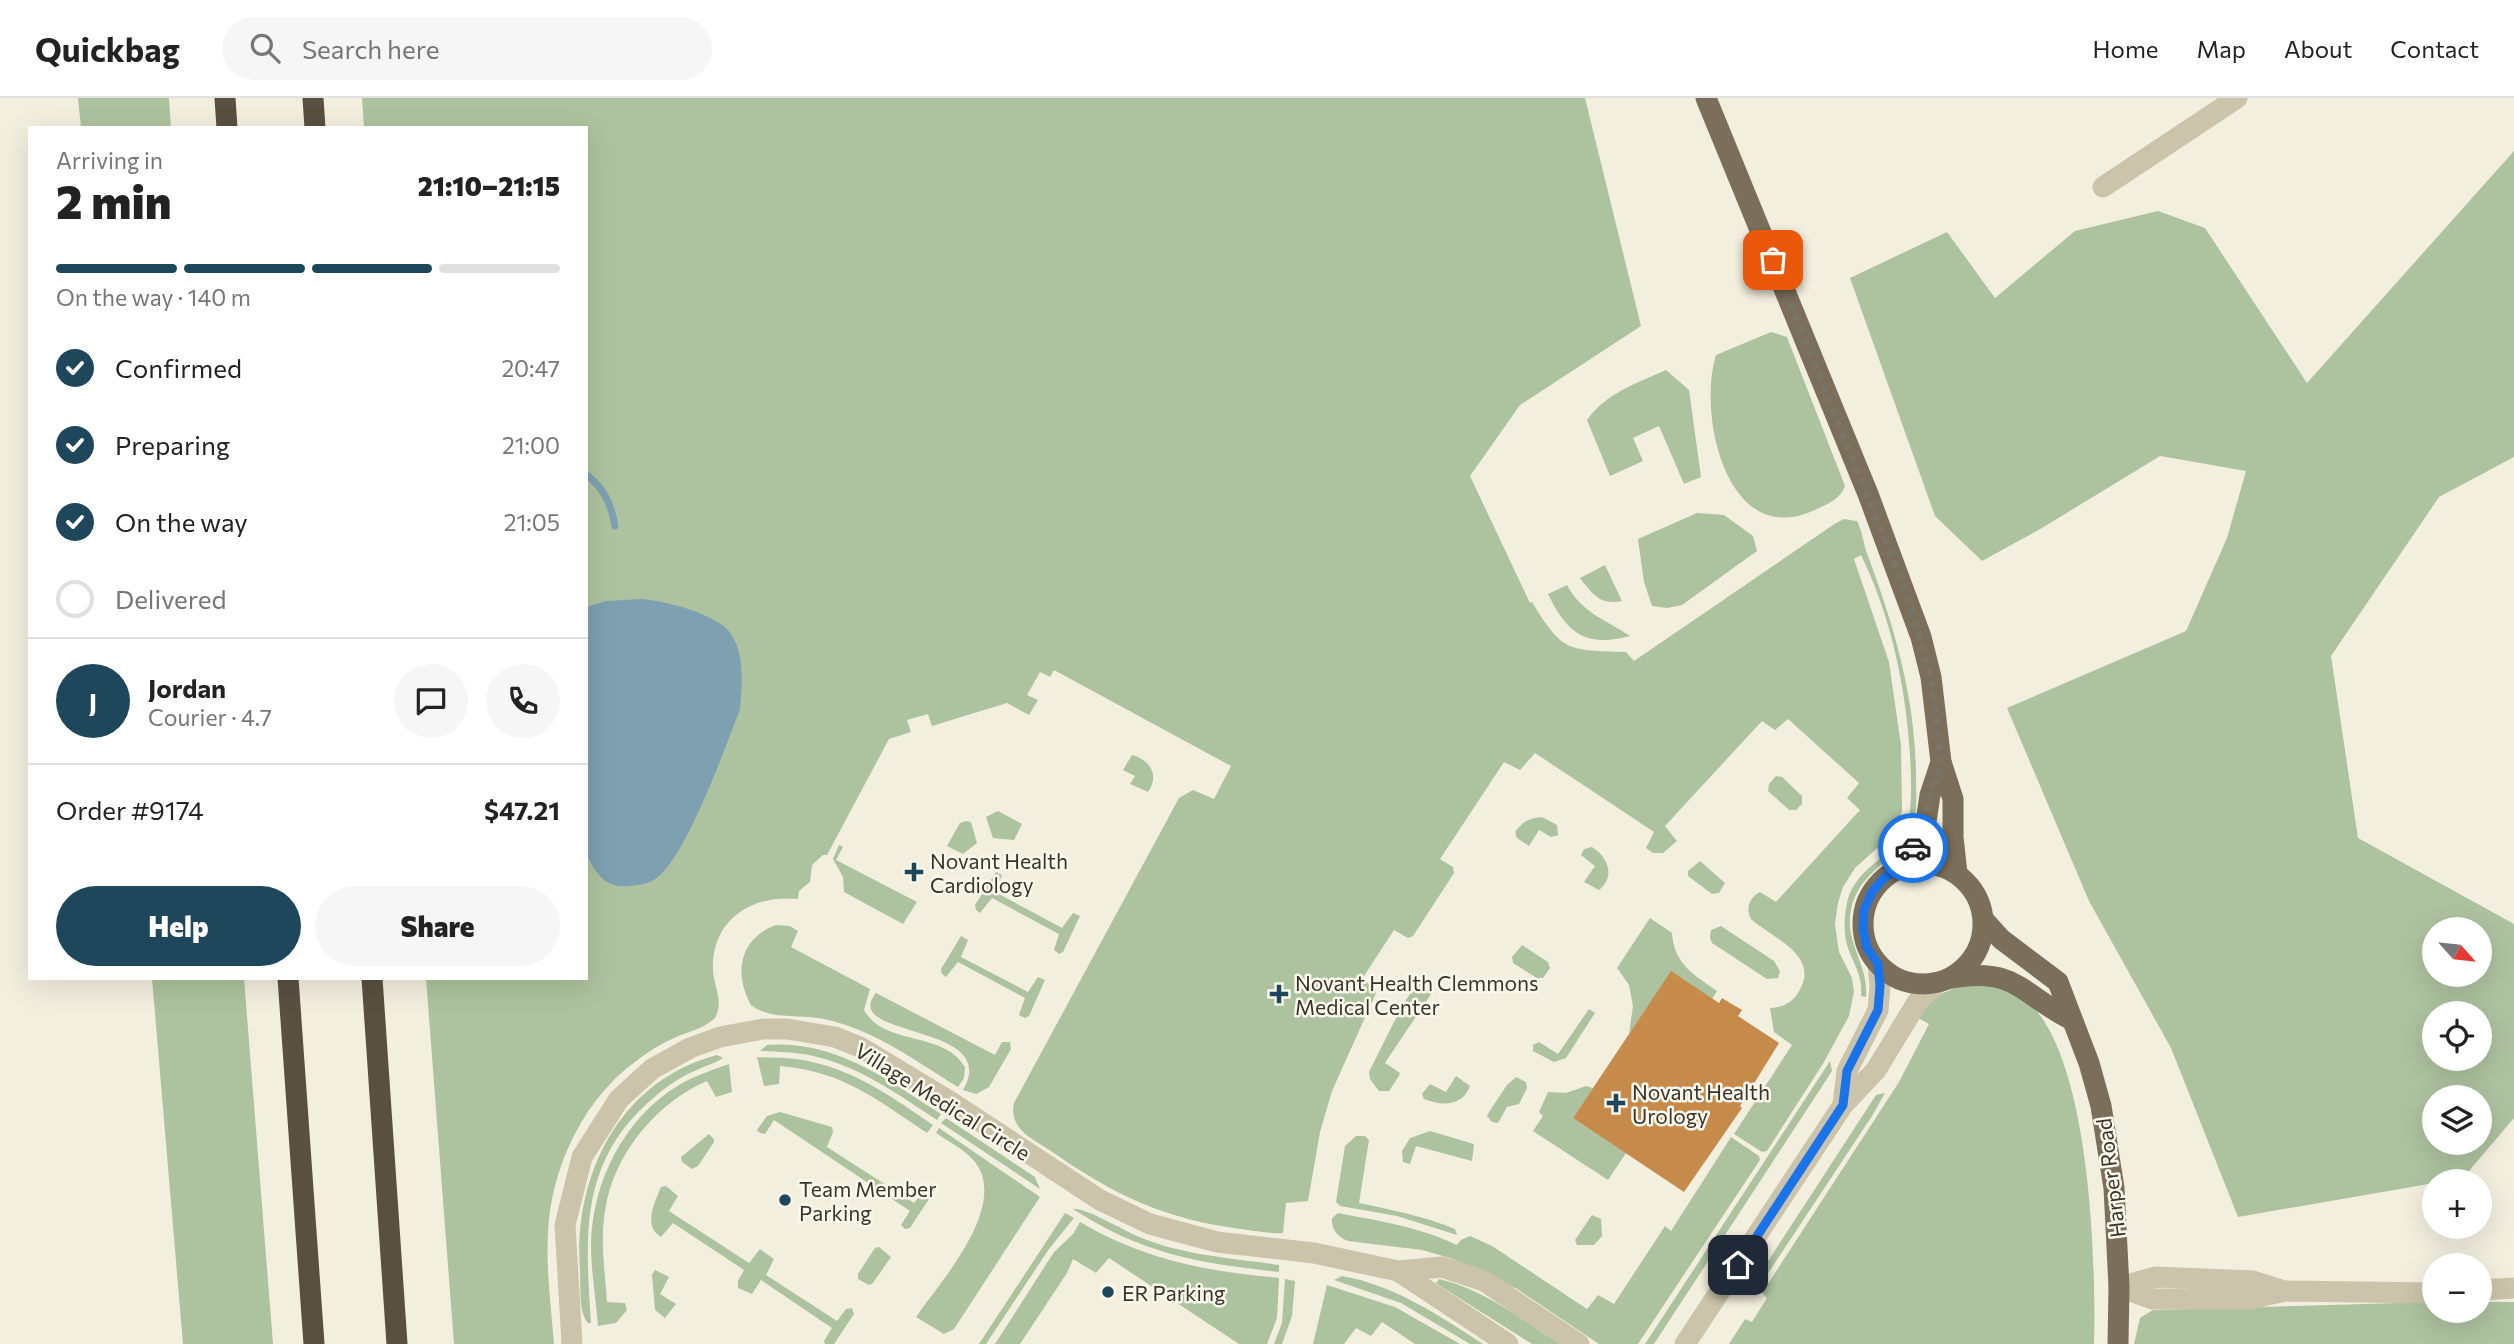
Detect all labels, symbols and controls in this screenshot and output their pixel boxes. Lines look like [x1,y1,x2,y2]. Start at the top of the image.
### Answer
search box [222,17,712,80]
text: Quickbag [35,28,180,69]
icon: search [246,29,284,67]
text: Search here [302,33,439,64]
text: Home [2093,34,2159,63]
text: Map [2197,34,2246,63]
text: About [2284,34,2352,63]
text: Contact [2390,34,2479,63]
text: Arriving in [56,146,163,174]
text: 21:10–21:15 [418,170,560,201]
text: 2 min [56,172,172,228]
pin [1743,230,1803,290]
icon: bag [1754,241,1792,279]
text: On the way · 140 m [56,283,251,311]
icon: check [56,349,94,387]
text: Confirmed [115,352,242,383]
text: 20:47 [501,354,560,382]
icon: check [56,426,94,464]
text: Preparing [115,429,230,460]
text: 21:00 [502,431,560,459]
icon: check [56,503,94,541]
text: On the way [115,506,248,537]
text: 21:05 [504,508,560,536]
text: Delivered [115,583,226,614]
button: chat [394,664,468,738]
button: phone [486,664,560,738]
text: Jordan [148,672,226,703]
text: J [89,686,97,717]
text: Courier · 4.7 [148,703,272,731]
text: Order #9174 [56,794,204,825]
text: $47.21 [484,794,560,825]
courier [1878,813,1948,883]
icon: car [1894,829,1932,867]
place label: Novant Health Cardiology [930,848,1068,897]
marker: Novant Health Cardiology [904,862,924,882]
button: Help [56,886,301,966]
button: Share [315,886,560,966]
north arrow [2422,917,2492,987]
map controls [2422,917,2492,1323]
place label: Novant Health Clemmons Medical Center [1295,970,1539,1019]
marker: Novant Health Clemmons Medical Center [1269,984,1289,1004]
button: locate [2422,1001,2492,1071]
street label: Village Medical Circle [851,1037,1035,1165]
place label: Novant Health Urology [1632,1079,1770,1128]
button: layers [2422,1085,2492,1155]
marker: Novant Health Urology [1606,1093,1626,1113]
street label: Harper Road [2090,1117,2130,1239]
button: + [2422,1169,2492,1239]
place label: Team Member Parking [799,1176,937,1225]
marker: Team Member Parking [777,1192,793,1208]
pin [1708,1235,1768,1295]
icon: home [1719,1246,1757,1284]
button: − [2422,1253,2492,1323]
place label: ER Parking [1122,1280,1225,1305]
marker: ER Parking [1100,1284,1116,1300]

